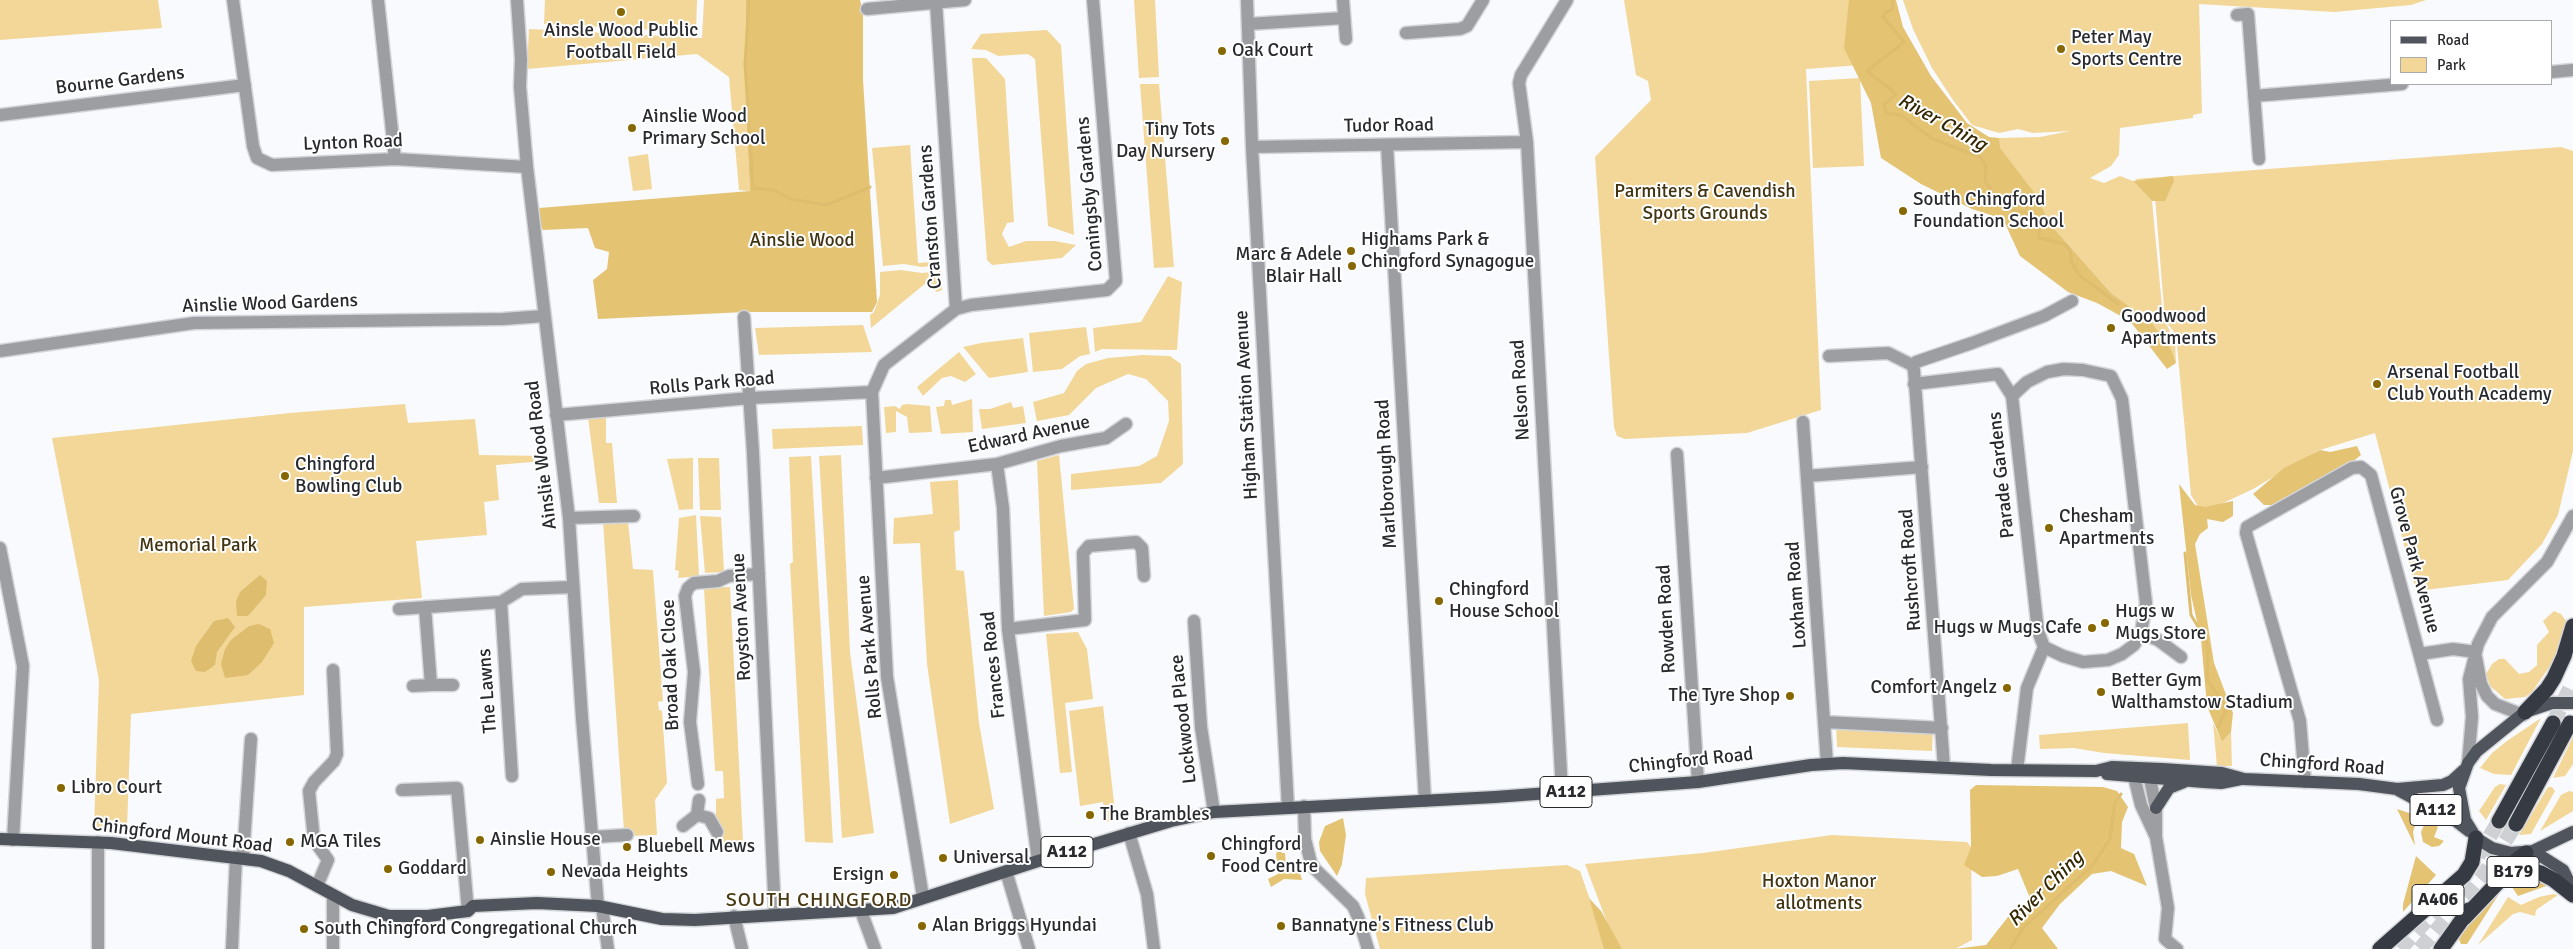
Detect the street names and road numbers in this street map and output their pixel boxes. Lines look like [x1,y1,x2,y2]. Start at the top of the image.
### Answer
street label: Bourne Gardens [54,62,186,100]
street label: Tudor Road [1344,114,1434,138]
street label: Coningsby Gardens [1072,116,1108,272]
street label: Lynton Road [303,130,403,156]
street label: Cranston Gardens [915,144,947,290]
street label: Ainslie Wood Gardens [182,290,358,318]
street label: Higham Station Avenue [1231,310,1263,500]
street label: Nelson Road [1507,339,1535,441]
street label: Rolls Park Road [648,367,776,401]
street label: Ainslie Wood Road [522,379,562,531]
street label: Marlborough Road [1372,399,1402,549]
street label: Edward Avenue [966,411,1092,459]
street label: Parade Gardens [1984,411,2020,539]
street label: Grove Park Avenue [2383,484,2445,636]
street label: Rushcroft Road [1895,508,1927,632]
street label: Loxham Road [1782,540,1812,650]
street label: Royston Avenue [727,552,757,682]
street label: Rowden Road [1653,564,1681,674]
street label: Rolls Park Avenue [852,574,888,720]
street label: Broad Oak Close [657,599,685,731]
street label: Frances Road [977,610,1011,720]
street label: The Lawns [474,648,502,734]
street label: Lockwood Place [1166,653,1202,785]
street label: Chingford Road [1628,743,1754,779]
street label: Chingford Road [2259,749,2385,781]
road number: A112 [1540,776,1592,808]
road number: A112 [2410,794,2462,826]
street label: Chingford Mount Road [90,814,274,858]
road number: A112 [1041,836,1093,868]
road number: B179 [2487,856,2539,888]
road number: A406 [2412,884,2464,916]

